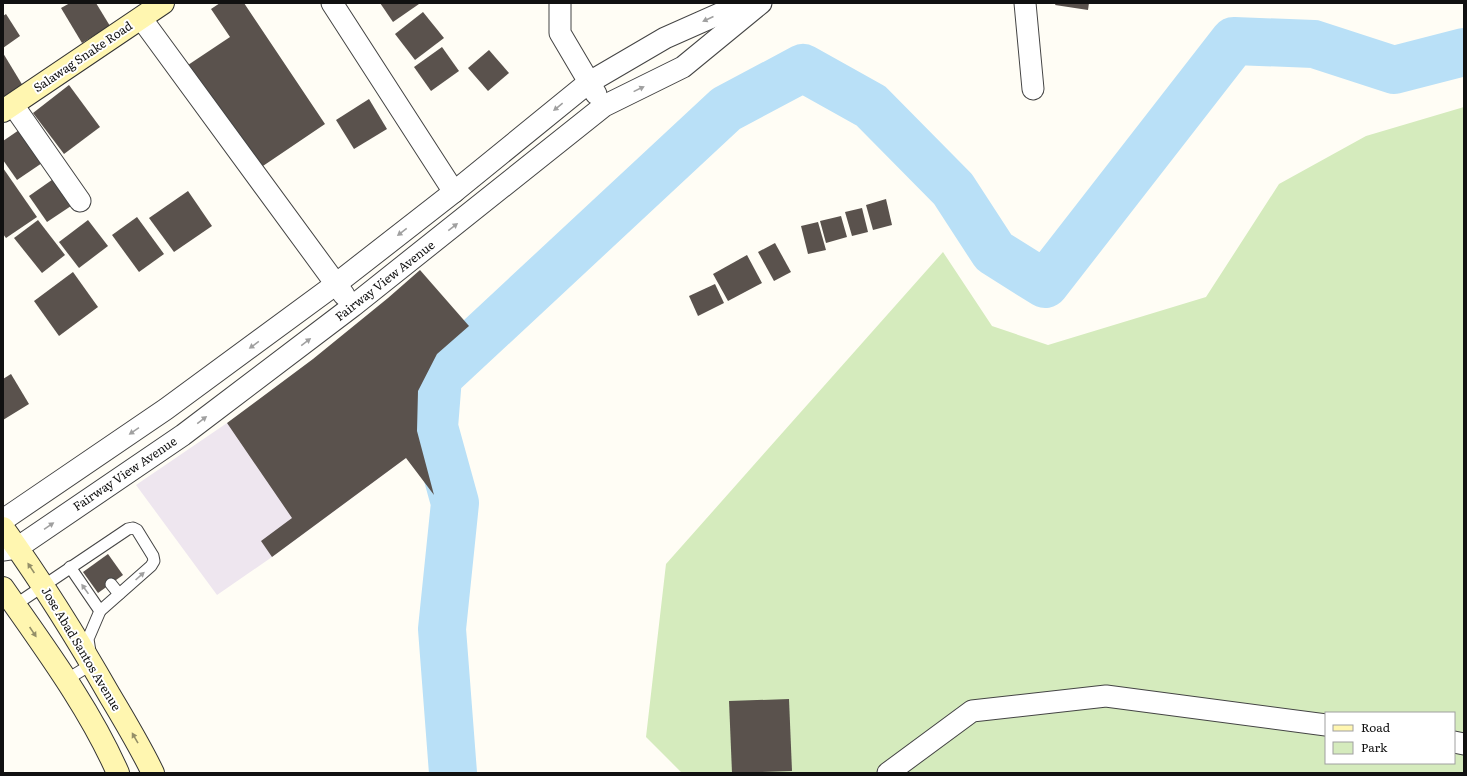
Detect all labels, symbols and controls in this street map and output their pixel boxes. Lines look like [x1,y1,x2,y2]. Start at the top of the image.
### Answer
street label: Salawag Snake Road [29,16,136,96]
one-way arrow [702,16,714,22]
one-way arrow [633,86,645,92]
one-way arrow [553,103,563,112]
one-way arrow [447,223,458,232]
one-way arrow [397,228,408,237]
street label: Fairway View Avenue [331,236,438,325]
one-way arrow [301,338,311,346]
one-way arrow [249,341,259,349]
one-way arrow [197,416,208,425]
one-way arrow [129,427,139,435]
street label: Fairway View Avenue [69,432,180,515]
one-way arrow [44,522,55,530]
one-way arrow [27,563,35,573]
one-way arrow [134,571,145,580]
street label: Jose Abad Santos Avenue [38,583,126,714]
one-way arrow [81,584,89,594]
one-way arrow [29,627,37,637]
legend [1325,712,1455,764]
text: Road [1361,718,1391,736]
one-way arrow [131,733,138,744]
text: Park [1361,738,1388,756]

